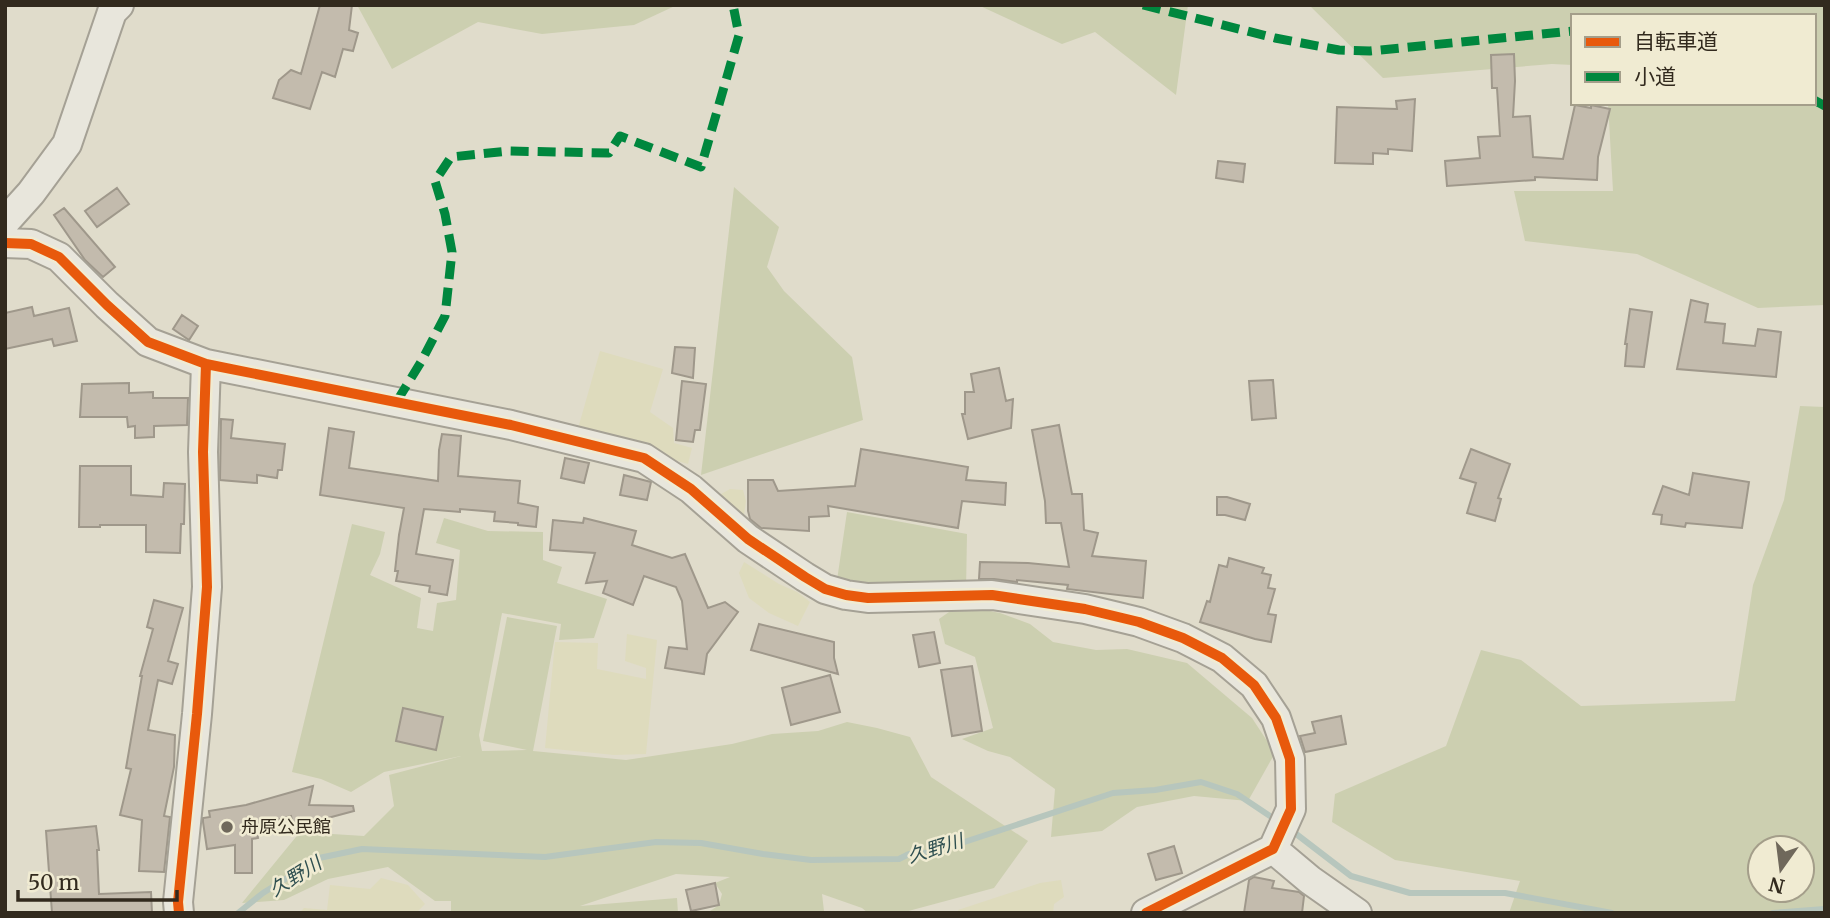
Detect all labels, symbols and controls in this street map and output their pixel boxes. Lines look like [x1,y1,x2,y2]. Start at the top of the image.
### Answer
legend [1571,14,1816,105]
text: 自転車道 [1634,28,1718,55]
text: 小道 [1634,63,1676,90]
place label: 舟原公民館 [241,815,331,838]
marker: 舟原公民館 [219,819,235,835]
water label: 久野川 [904,828,968,868]
north arrow [1746,834,1816,904]
water label: 久野川 [264,850,327,901]
scale bar [18,858,177,902]
text: 50 m [28,869,79,896]
text: N [1767,872,1787,899]

